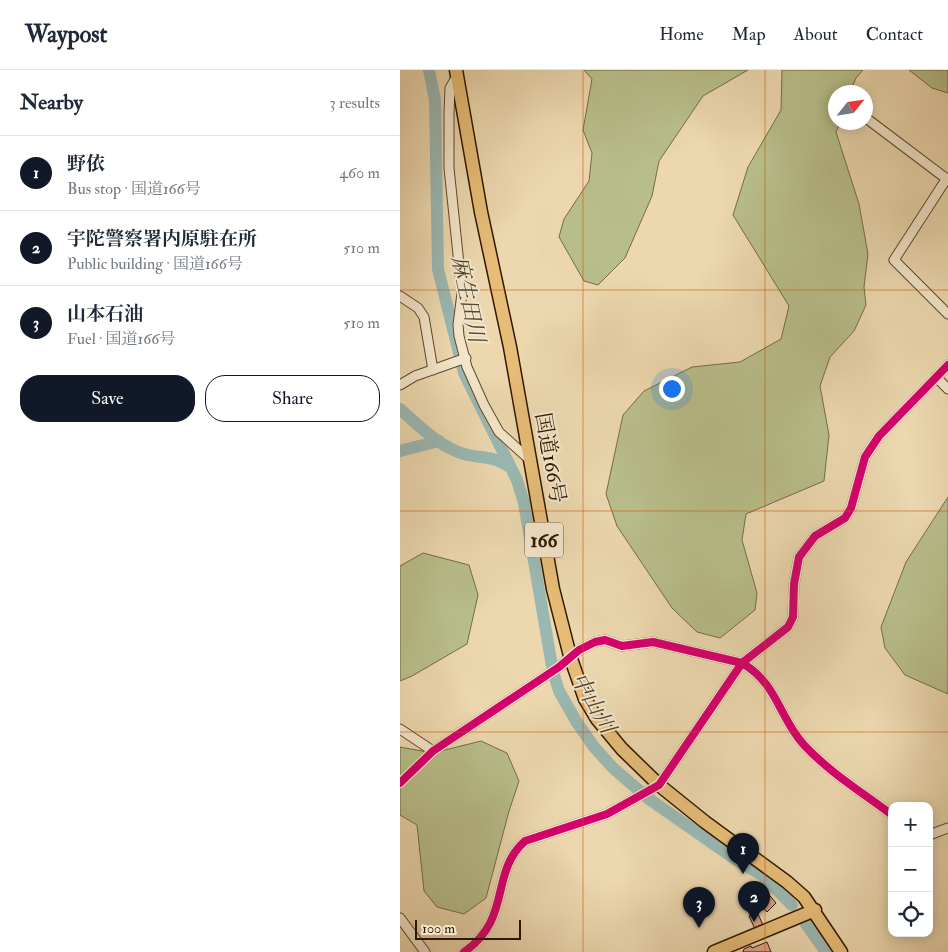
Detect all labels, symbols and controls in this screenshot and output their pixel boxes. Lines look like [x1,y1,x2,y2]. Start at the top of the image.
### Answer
text: Waypost [25,19,107,50]
text: Home [659,23,704,46]
text: Map [732,23,766,46]
text: About [794,23,838,46]
text: Contact [866,23,923,46]
north arrow [828,85,873,130]
text: Nearby [20,89,83,116]
text: 3 results [329,93,380,113]
text: 野依 [67,152,105,176]
text: 1 [33,163,39,183]
text: 460 m [339,163,380,183]
text: Bus stop · 国道166号 [67,179,201,199]
text: 宇陀警察署内原駐在所 [67,227,257,251]
text: 2 [32,238,40,258]
text: 510 m [343,238,380,258]
water label: 麻生田川 [445,253,491,347]
text: Public building · 国道166号 [67,254,243,274]
text: 山本石油 [67,302,143,326]
text: 3 [33,313,39,333]
text: 510 m [343,313,380,333]
text: Fuel · 国道166号 [67,329,175,349]
button: Save [20,375,195,422]
button: Share [205,375,380,422]
your location [659,376,685,402]
street label: 国道166号 [529,411,571,505]
road number: 166 [525,522,563,558]
water label: 中山川 [564,667,623,740]
map controls [888,802,933,937]
button: + [888,802,933,847]
pin: 1 [727,833,759,874]
button: − [888,847,933,892]
pin: 2 [738,881,770,922]
pin: 3 [683,887,715,928]
button: locate [888,892,933,937]
scale bar [415,917,521,940]
text: 100 m [422,920,455,937]

